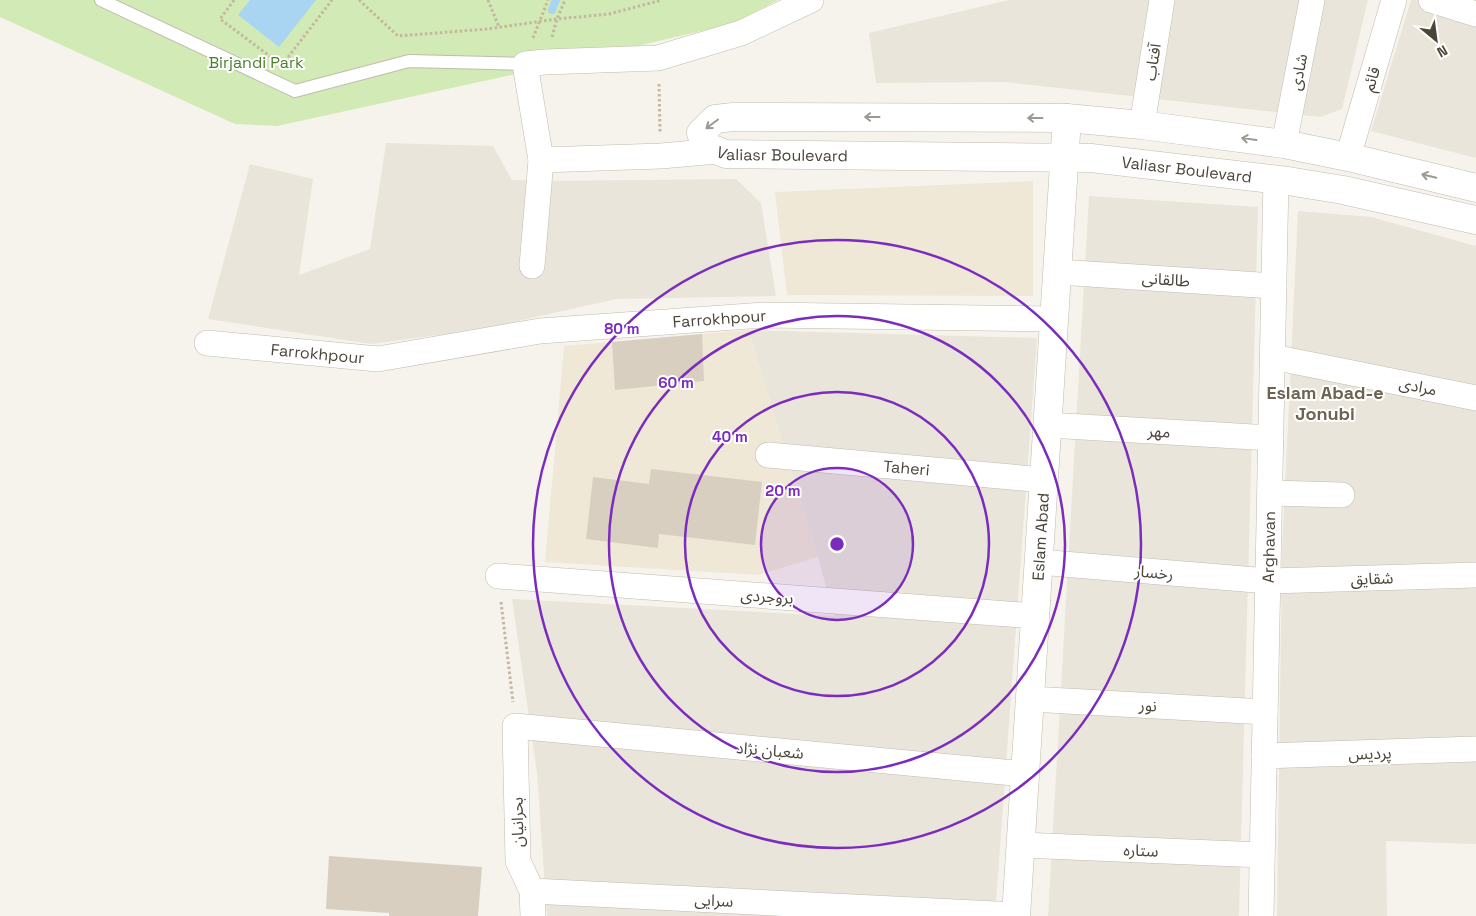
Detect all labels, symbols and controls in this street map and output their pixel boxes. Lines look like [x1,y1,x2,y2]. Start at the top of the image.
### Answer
north arrow [1411,15,1461,65]
street label: آفتاب [1139,41,1166,82]
text: N [1434,41,1451,62]
park label: Birjandi Park [208,52,304,73]
street label: شادی [1285,52,1312,92]
street label: قائم [1358,64,1387,95]
one-way arrow [865,113,881,122]
one-way arrow [1027,113,1044,123]
one-way arrow [705,119,719,129]
one-way arrow [1241,134,1257,144]
street label: Valiasr Boulevard [714,141,848,166]
street label: Valiasr Boulevard [1120,152,1253,188]
one-way arrow [1421,171,1437,180]
street label: طالقانی [1141,267,1191,292]
street label: Farrokhpour [672,305,767,333]
text: 80 m [604,319,640,338]
street label: Farrokhpour [270,339,365,369]
text: 60 m [658,373,694,392]
street label: مرادی [1397,373,1439,400]
district label: Eslam Abad-e Jonubi [1266,381,1384,425]
street label: مهر [1146,420,1171,443]
text: 40 m [712,427,748,446]
street label: Taheri [882,455,930,481]
text: 20 m [765,481,801,500]
street label: Eslam Abad [1027,492,1054,581]
street label: Arghavan [1258,511,1280,583]
centre of rings [828,535,846,553]
street label: رخسار [1133,560,1174,585]
street label: شقایق [1350,567,1394,590]
street label: بروجردی [740,584,794,609]
street label: نور [1138,694,1157,716]
street label: شعبان نژاد [735,737,805,764]
street label: پردیس [1348,742,1392,765]
street label: بحرانیان [507,797,528,847]
street label: ستاره [1123,839,1159,862]
street label: سرایی [694,889,734,912]

